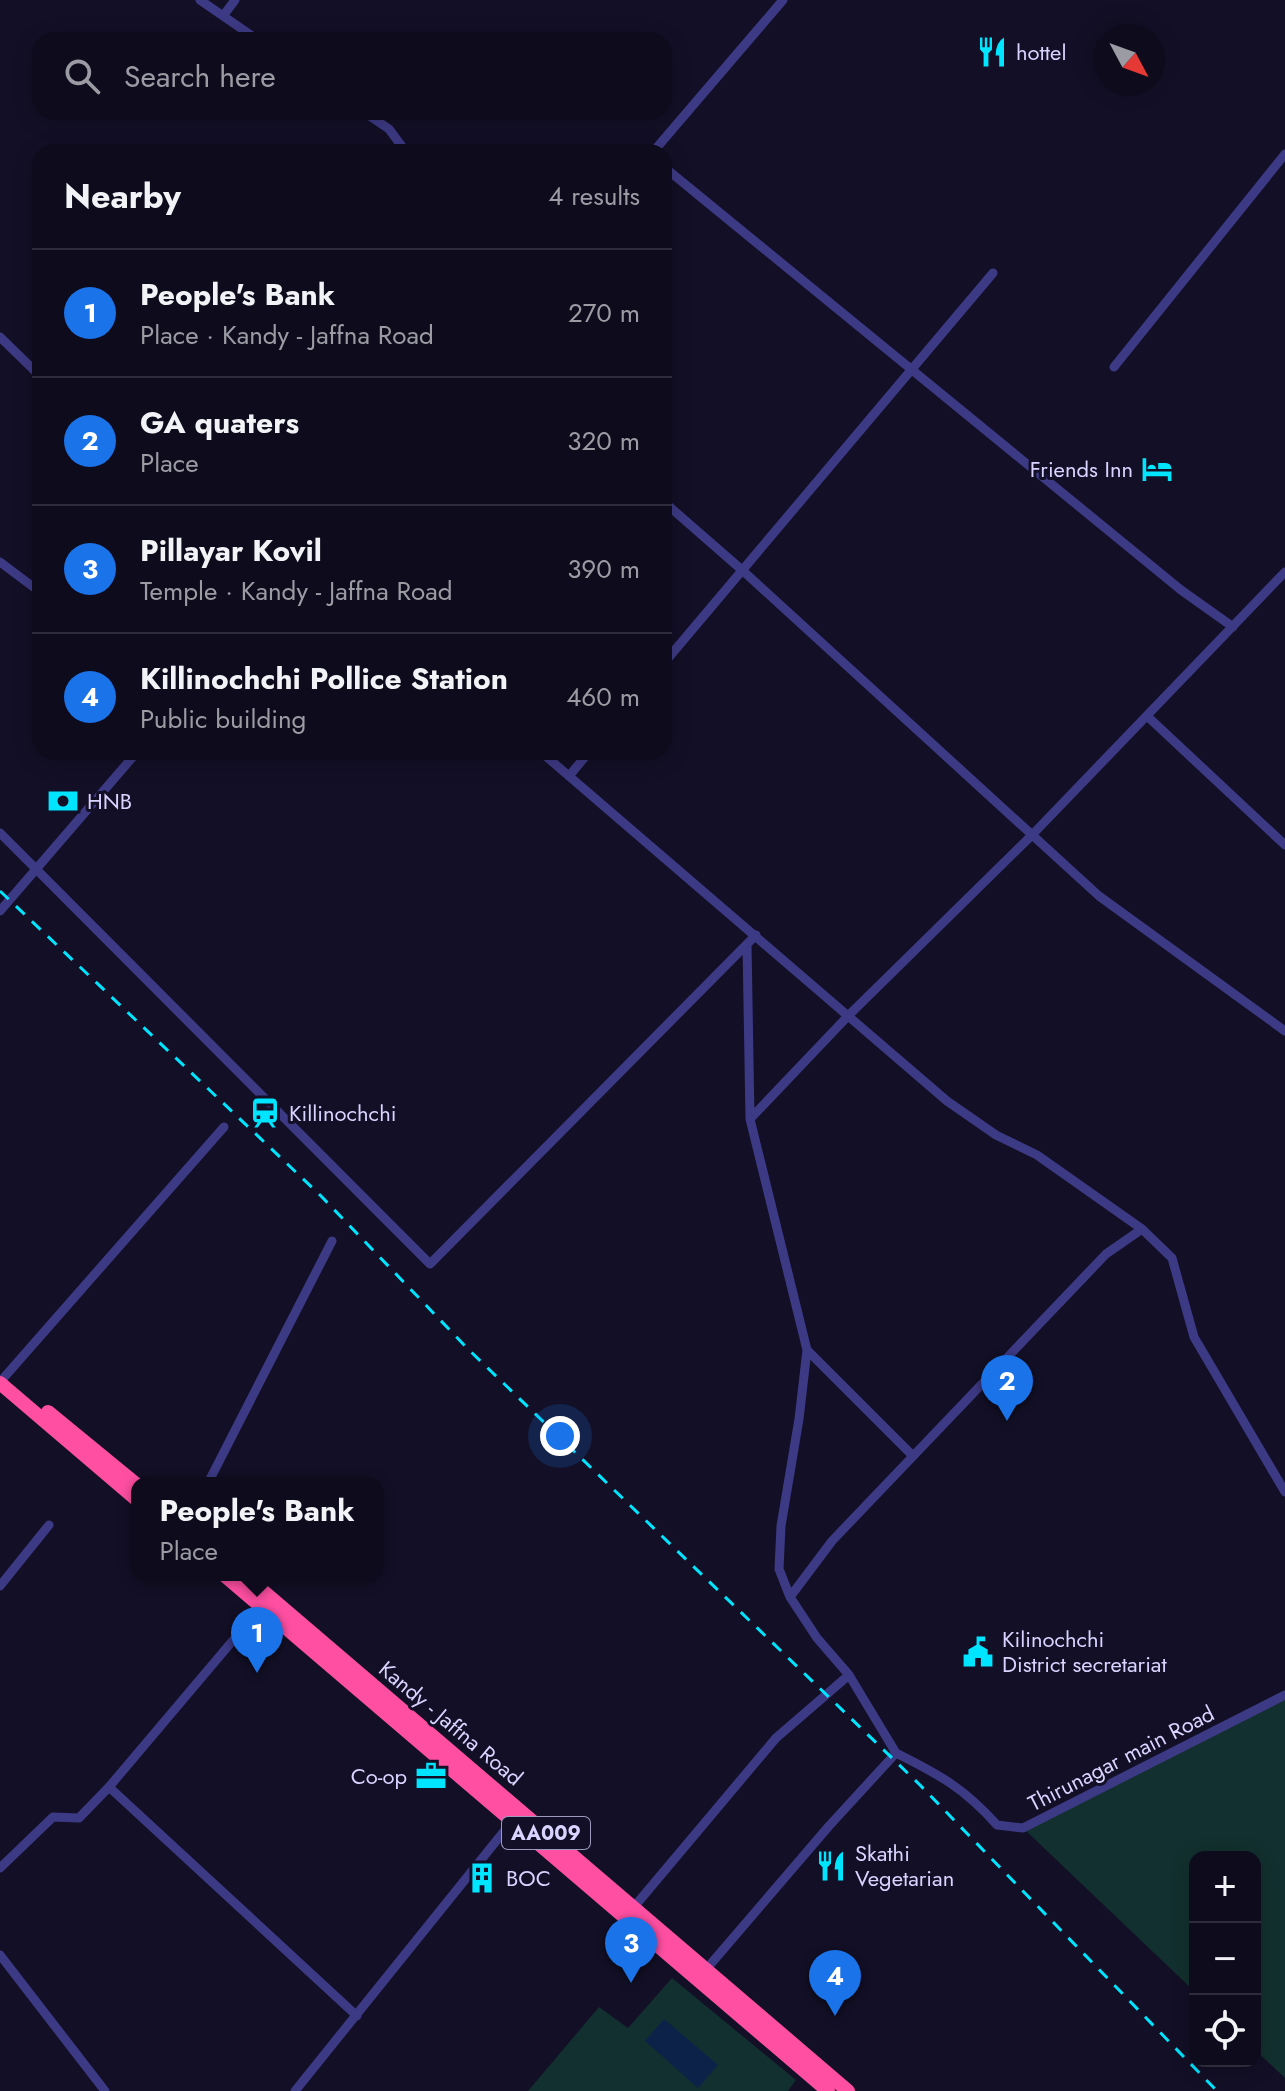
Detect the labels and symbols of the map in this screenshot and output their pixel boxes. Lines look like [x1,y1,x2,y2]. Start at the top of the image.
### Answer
north arrow [1093,24,1165,96]
restaurant icon: hottel [975,35,1009,69]
place label: hottel [1016,36,1067,68]
hotel icon: Friends Inn [1140,452,1174,486]
place label: Friends Inn [1030,453,1133,485]
bank icon: HNB [46,784,80,818]
place label: HNB [87,785,132,817]
station icon: Killinochchi [248,1096,282,1130]
place label: Killinochchi [289,1097,396,1129]
pin: 2 [981,1355,1033,1421]
your location [540,1416,580,1456]
pin: 1 [231,1607,283,1673]
place label: Kilinochchi District secretariat [1002,1623,1167,1680]
public building icon: Kilinochchi District secretariat [961,1635,995,1669]
street label: Kandy - Jaffna Road [372,1653,530,1793]
street label: Thirunagar main Road [1022,1697,1220,1819]
office icon: Co-op [414,1759,448,1793]
place label: Co-op [351,1760,407,1792]
road number: AA009 [502,1817,590,1849]
place label: Skathi Vegetarian [855,1837,954,1894]
restaurant icon: Skathi Vegetarian [814,1849,848,1883]
building icon: BOC [465,1861,499,1895]
place label: BOC [506,1862,551,1894]
pin: 3 [605,1917,657,1983]
pin: 4 [809,1950,861,2016]

